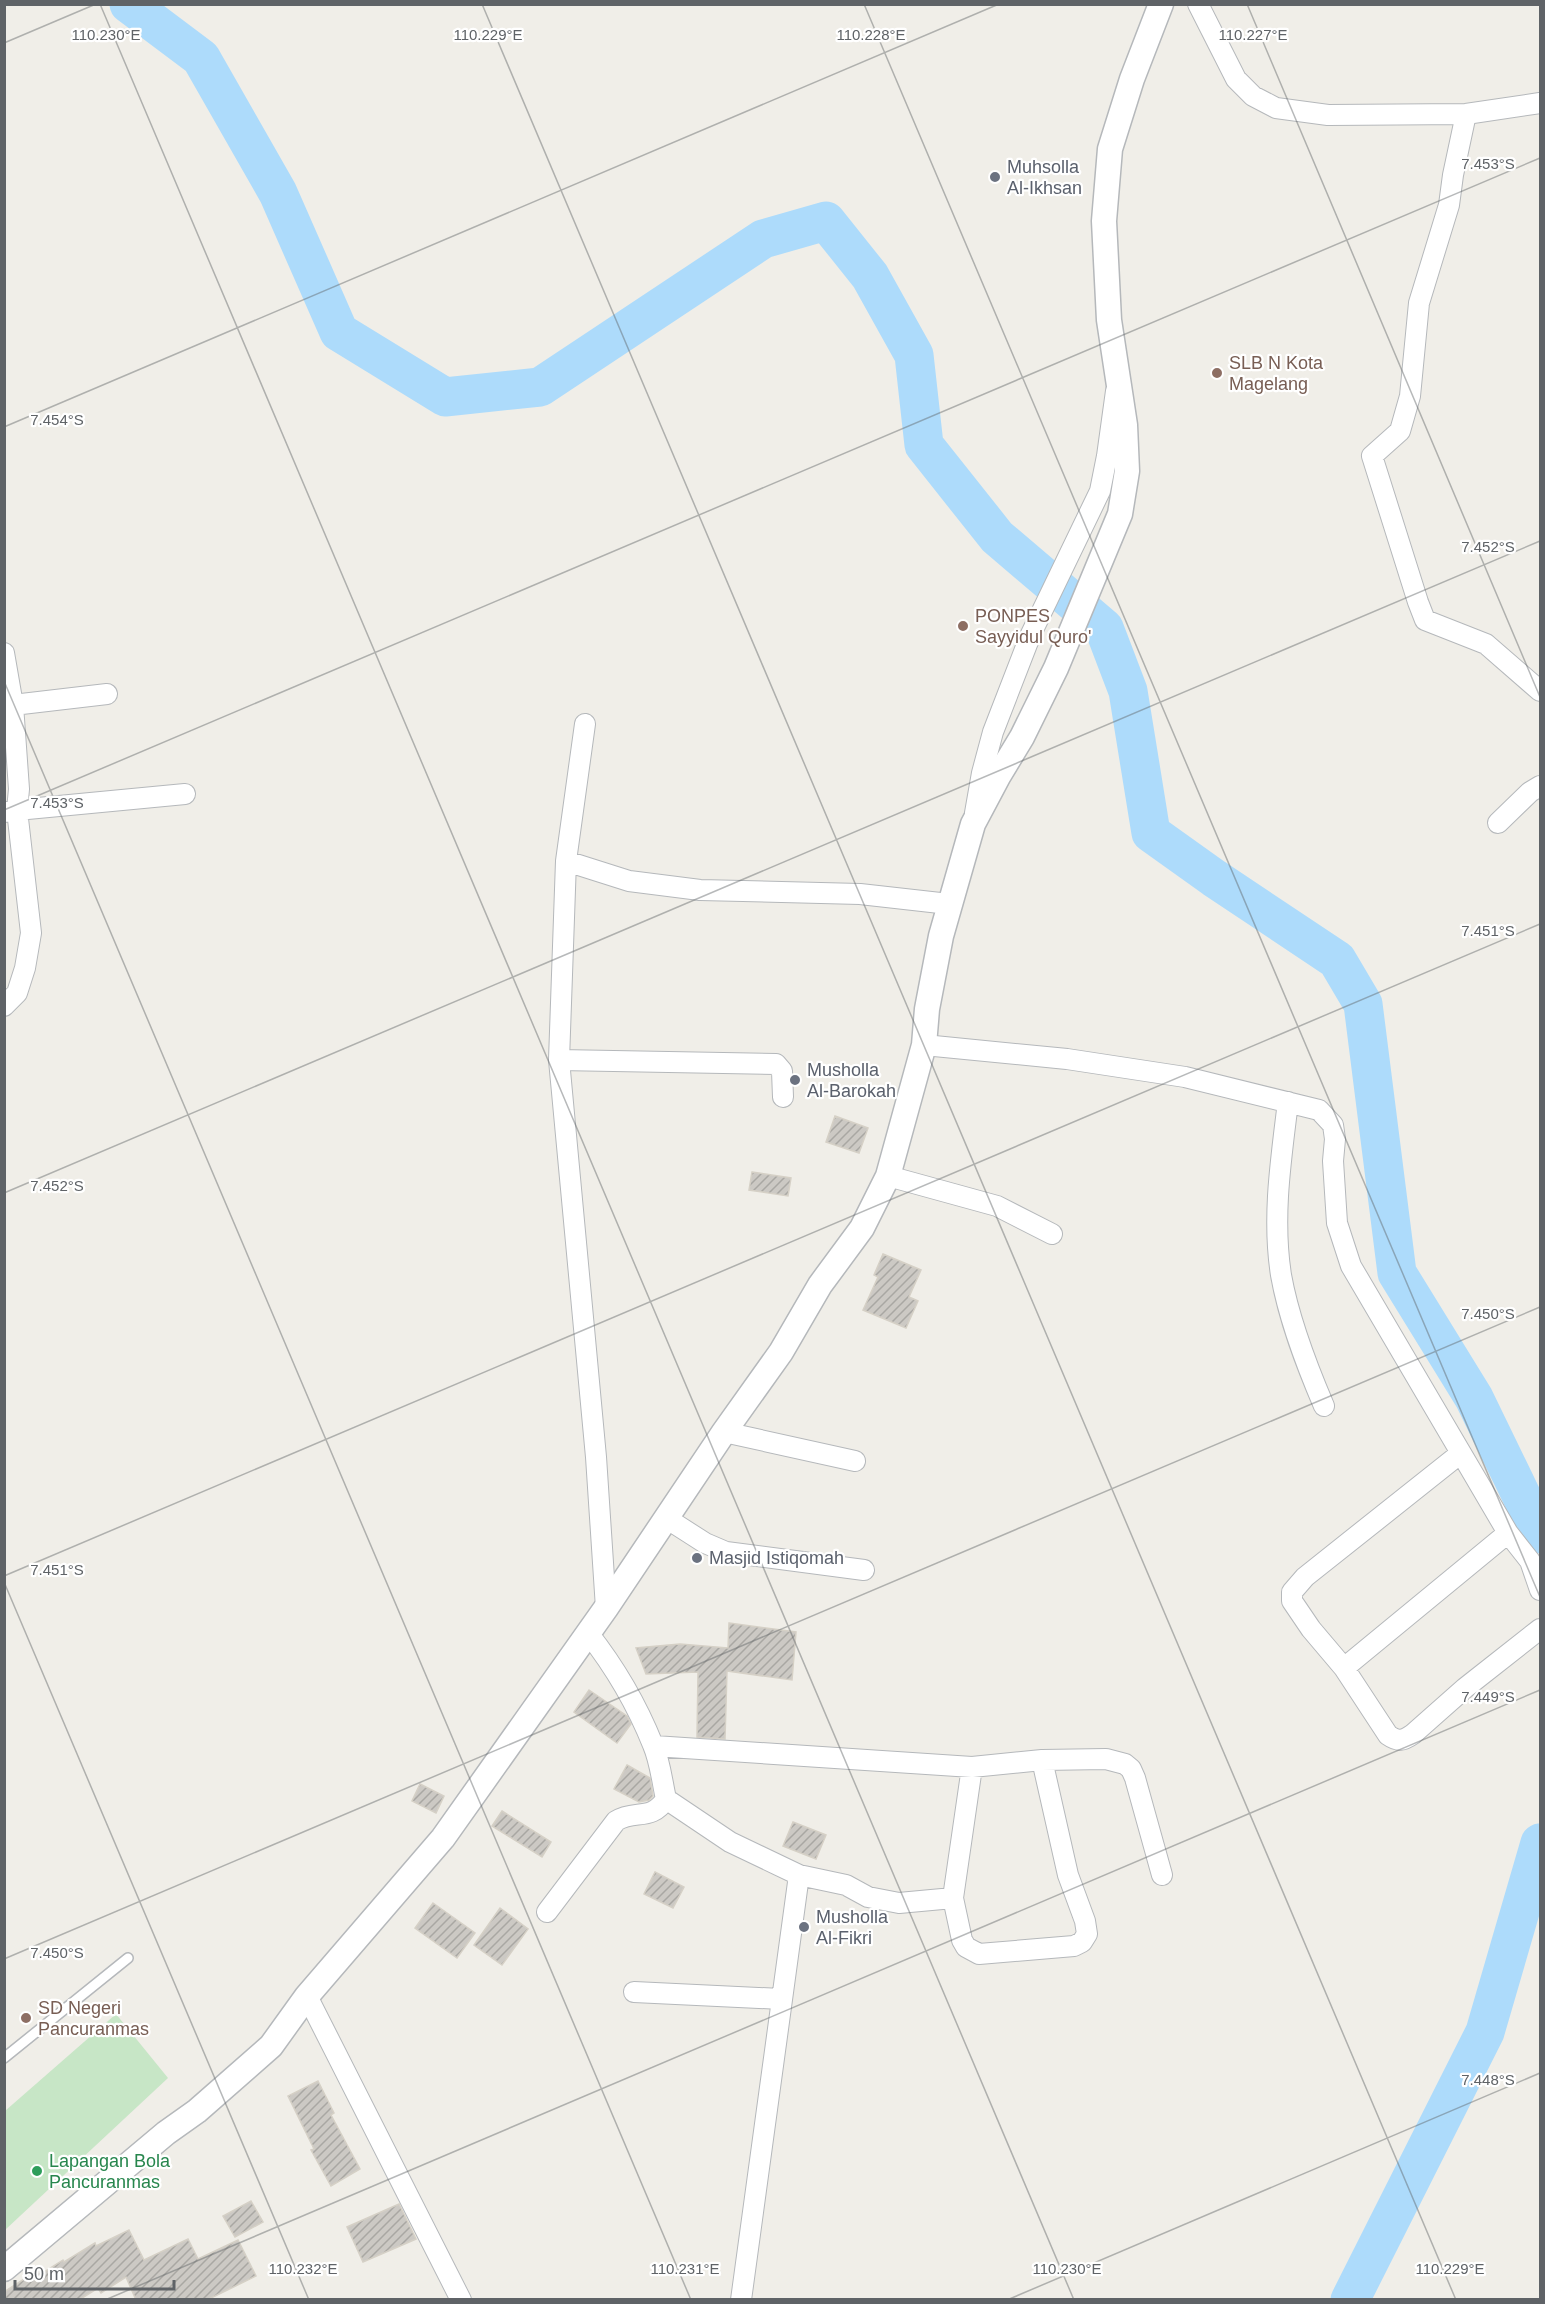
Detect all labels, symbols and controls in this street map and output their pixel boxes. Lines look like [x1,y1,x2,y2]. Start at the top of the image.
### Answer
text: 110.230°E [71,26,141,43]
text: 110.229°E [453,26,523,43]
text: 110.228°E [836,26,906,43]
text: 110.227°E [1218,26,1288,43]
text: 7.453°S [1461,155,1515,172]
place label: Muhsolla Al-Ikhsan [1007,157,1082,198]
marker: Muhsolla Al-Ikhsan [988,170,1002,184]
place label: SLB N Kota Magelang [1229,353,1324,394]
marker: SLB N Kota Magelang [1210,366,1224,380]
text: 7.454°S [30,411,84,428]
text: 7.452°S [1461,538,1515,555]
place label: PONPES Sayyidul Quro' [975,606,1092,647]
marker: PONPES Sayyidul Quro' [956,619,970,633]
text: 7.453°S [30,794,84,811]
text: 7.451°S [1461,922,1515,939]
place label: Musholla Al-Barokah [807,1060,896,1101]
marker: Musholla Al-Barokah [788,1073,802,1087]
text: 7.452°S [30,1177,84,1194]
text: 7.450°S [1461,1305,1515,1322]
place label: Masjid Istiqomah [709,1548,844,1568]
marker: Masjid Istiqomah [690,1551,704,1565]
text: 7.451°S [30,1561,84,1578]
text: 7.449°S [1461,1688,1515,1705]
place label: Musholla Al-Fikri [816,1907,889,1948]
marker: Musholla Al-Fikri [797,1920,811,1934]
text: 7.450°S [30,1944,84,1961]
place label: SD Negeri Pancuranmas [38,1998,149,2039]
marker: SD Negeri Pancuranmas [19,2011,33,2025]
text: 7.448°S [1461,2071,1515,2088]
place label: Lapangan Bola Pancuranmas [49,2151,171,2192]
marker: Lapangan Bola Pancuranmas [30,2164,44,2178]
scale bar [15,2253,174,2291]
text: 110.232°E [268,2260,338,2277]
text: 110.231°E [650,2260,720,2277]
text: 110.230°E [1032,2260,1102,2277]
text: 110.229°E [1415,2260,1485,2277]
text: 50 m [24,2264,64,2284]

